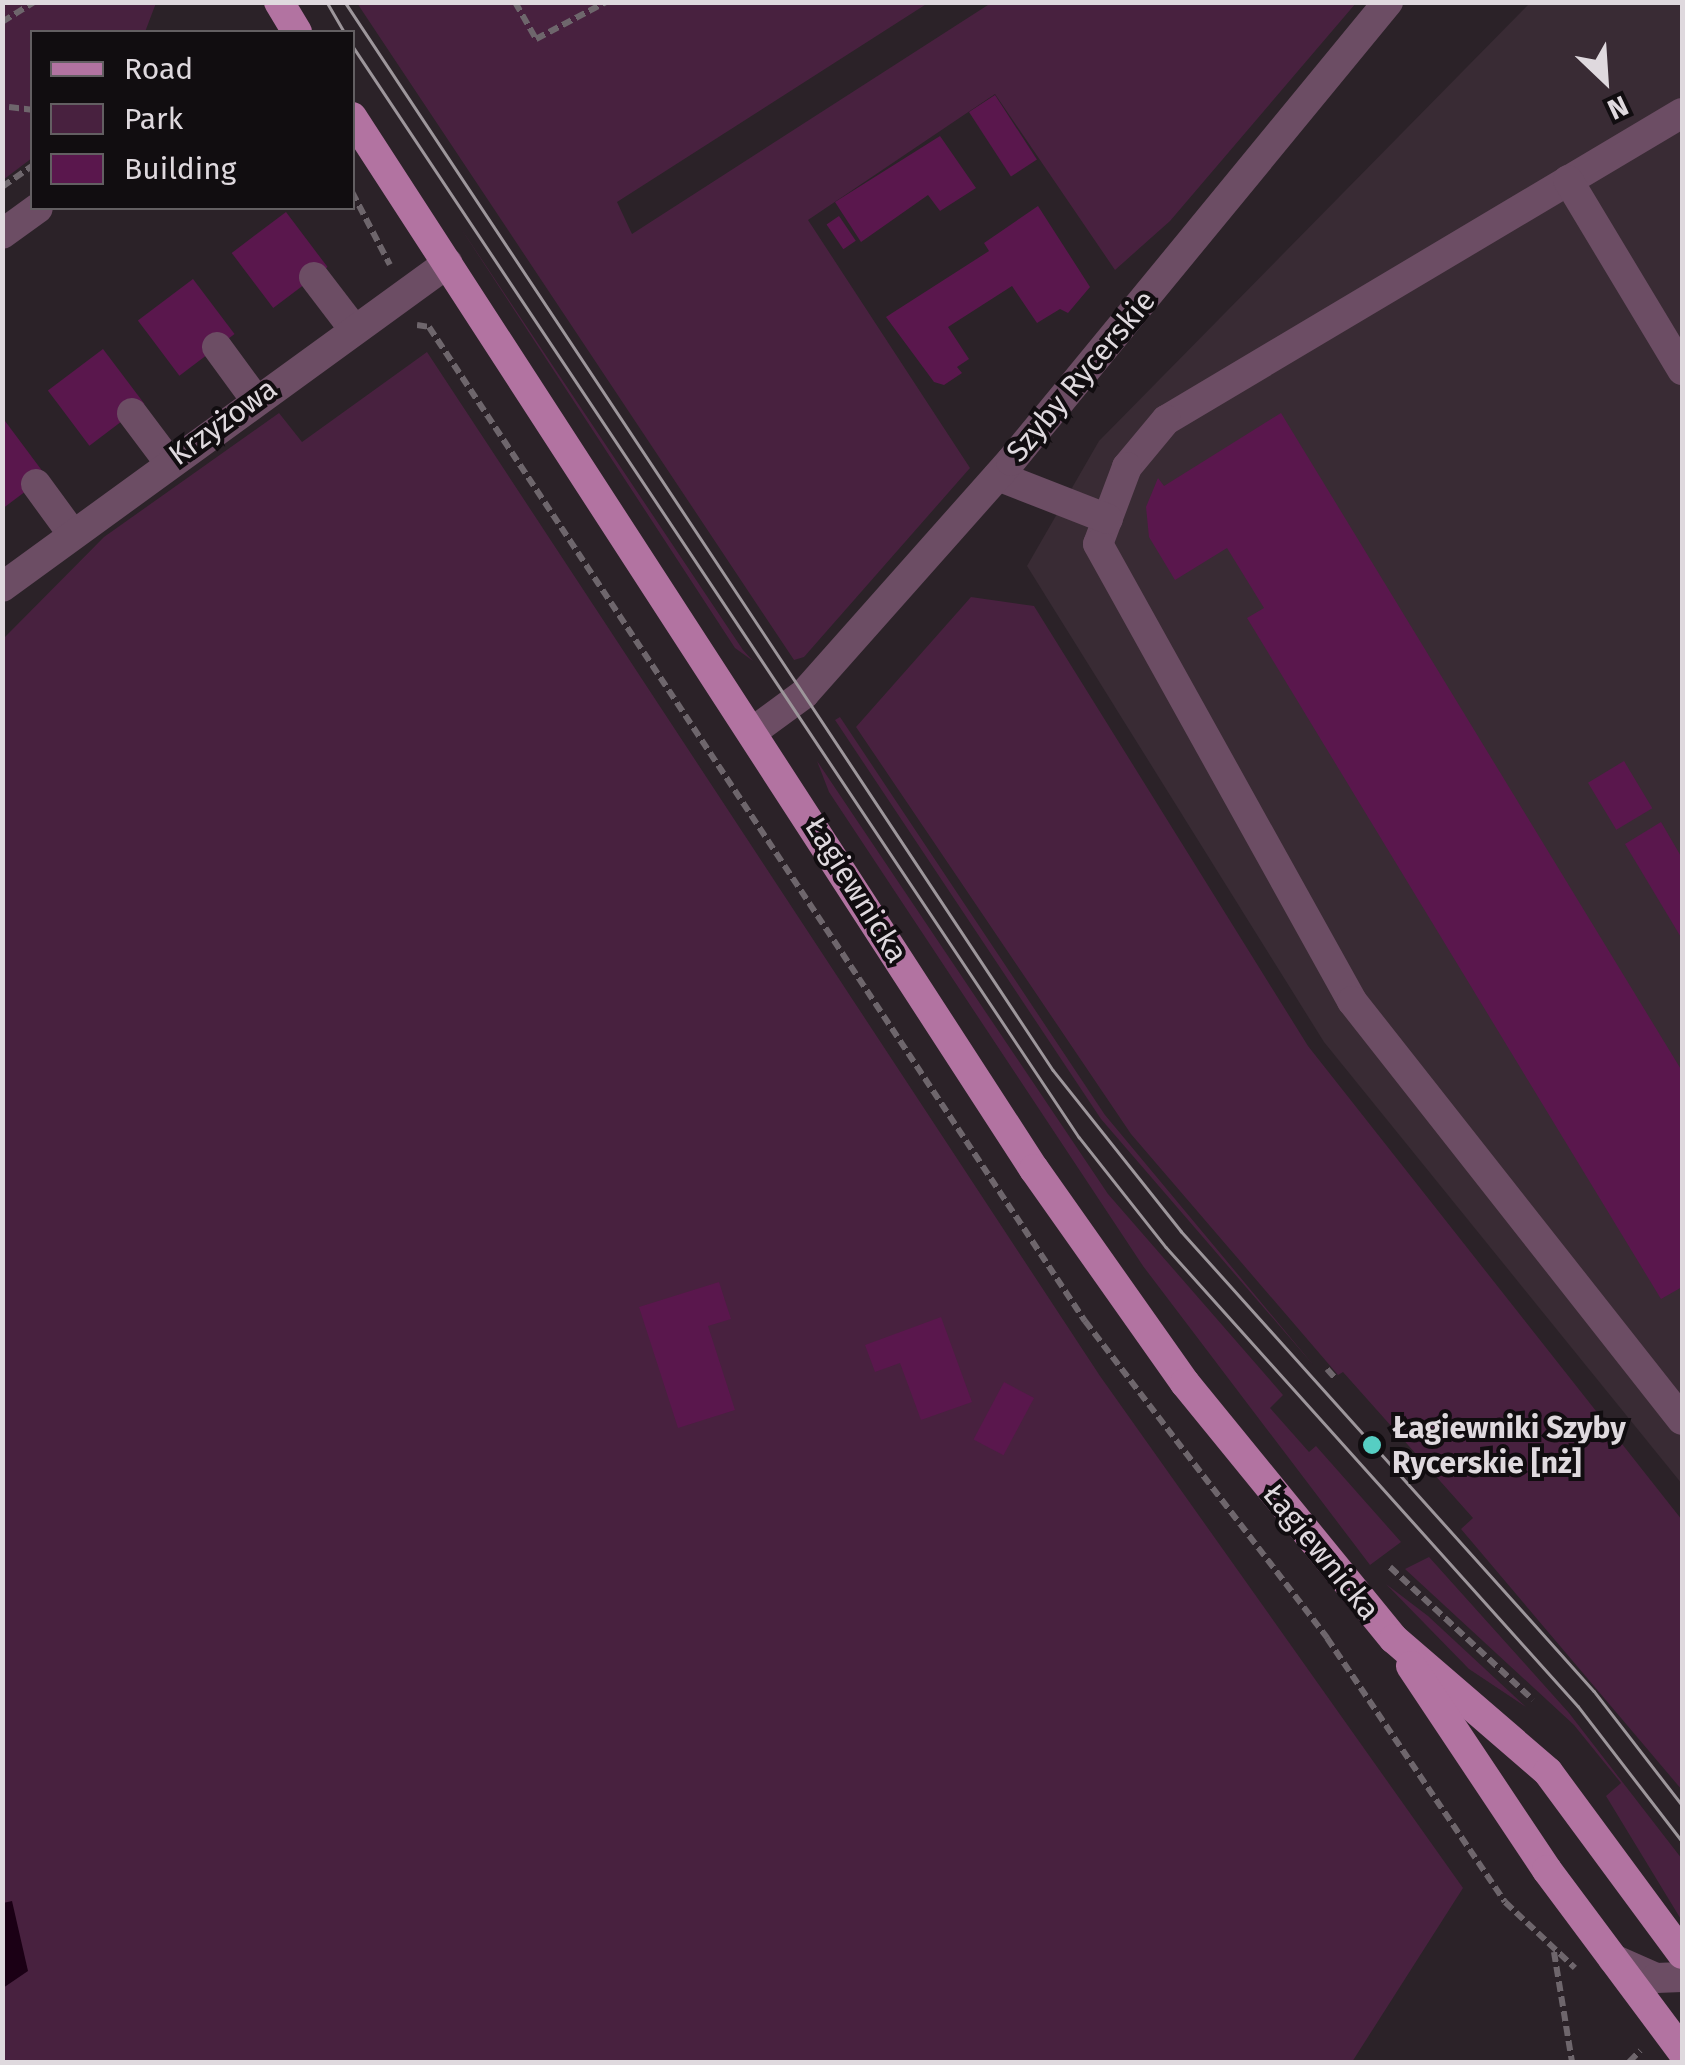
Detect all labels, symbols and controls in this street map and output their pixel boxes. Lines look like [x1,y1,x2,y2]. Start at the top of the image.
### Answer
legend [30,30,355,210]
north arrow [1555,30,1655,130]
text: Road [124,51,193,87]
text: N [1603,89,1633,127]
text: Park [124,101,183,137]
text: Building [124,151,236,187]
street label: Szyby Rycerskie [999,283,1163,469]
street label: Krzyżowa [162,371,284,473]
street label: Łagiewnicka [797,811,915,969]
place label: Łagiewniki Szyby Rycerskie [nż] [1392,1410,1626,1480]
marker: Łagiewniki Szyby Rycerskie [nż] [1361,1434,1383,1456]
street label: Łagiewnicka [1255,1477,1387,1627]

